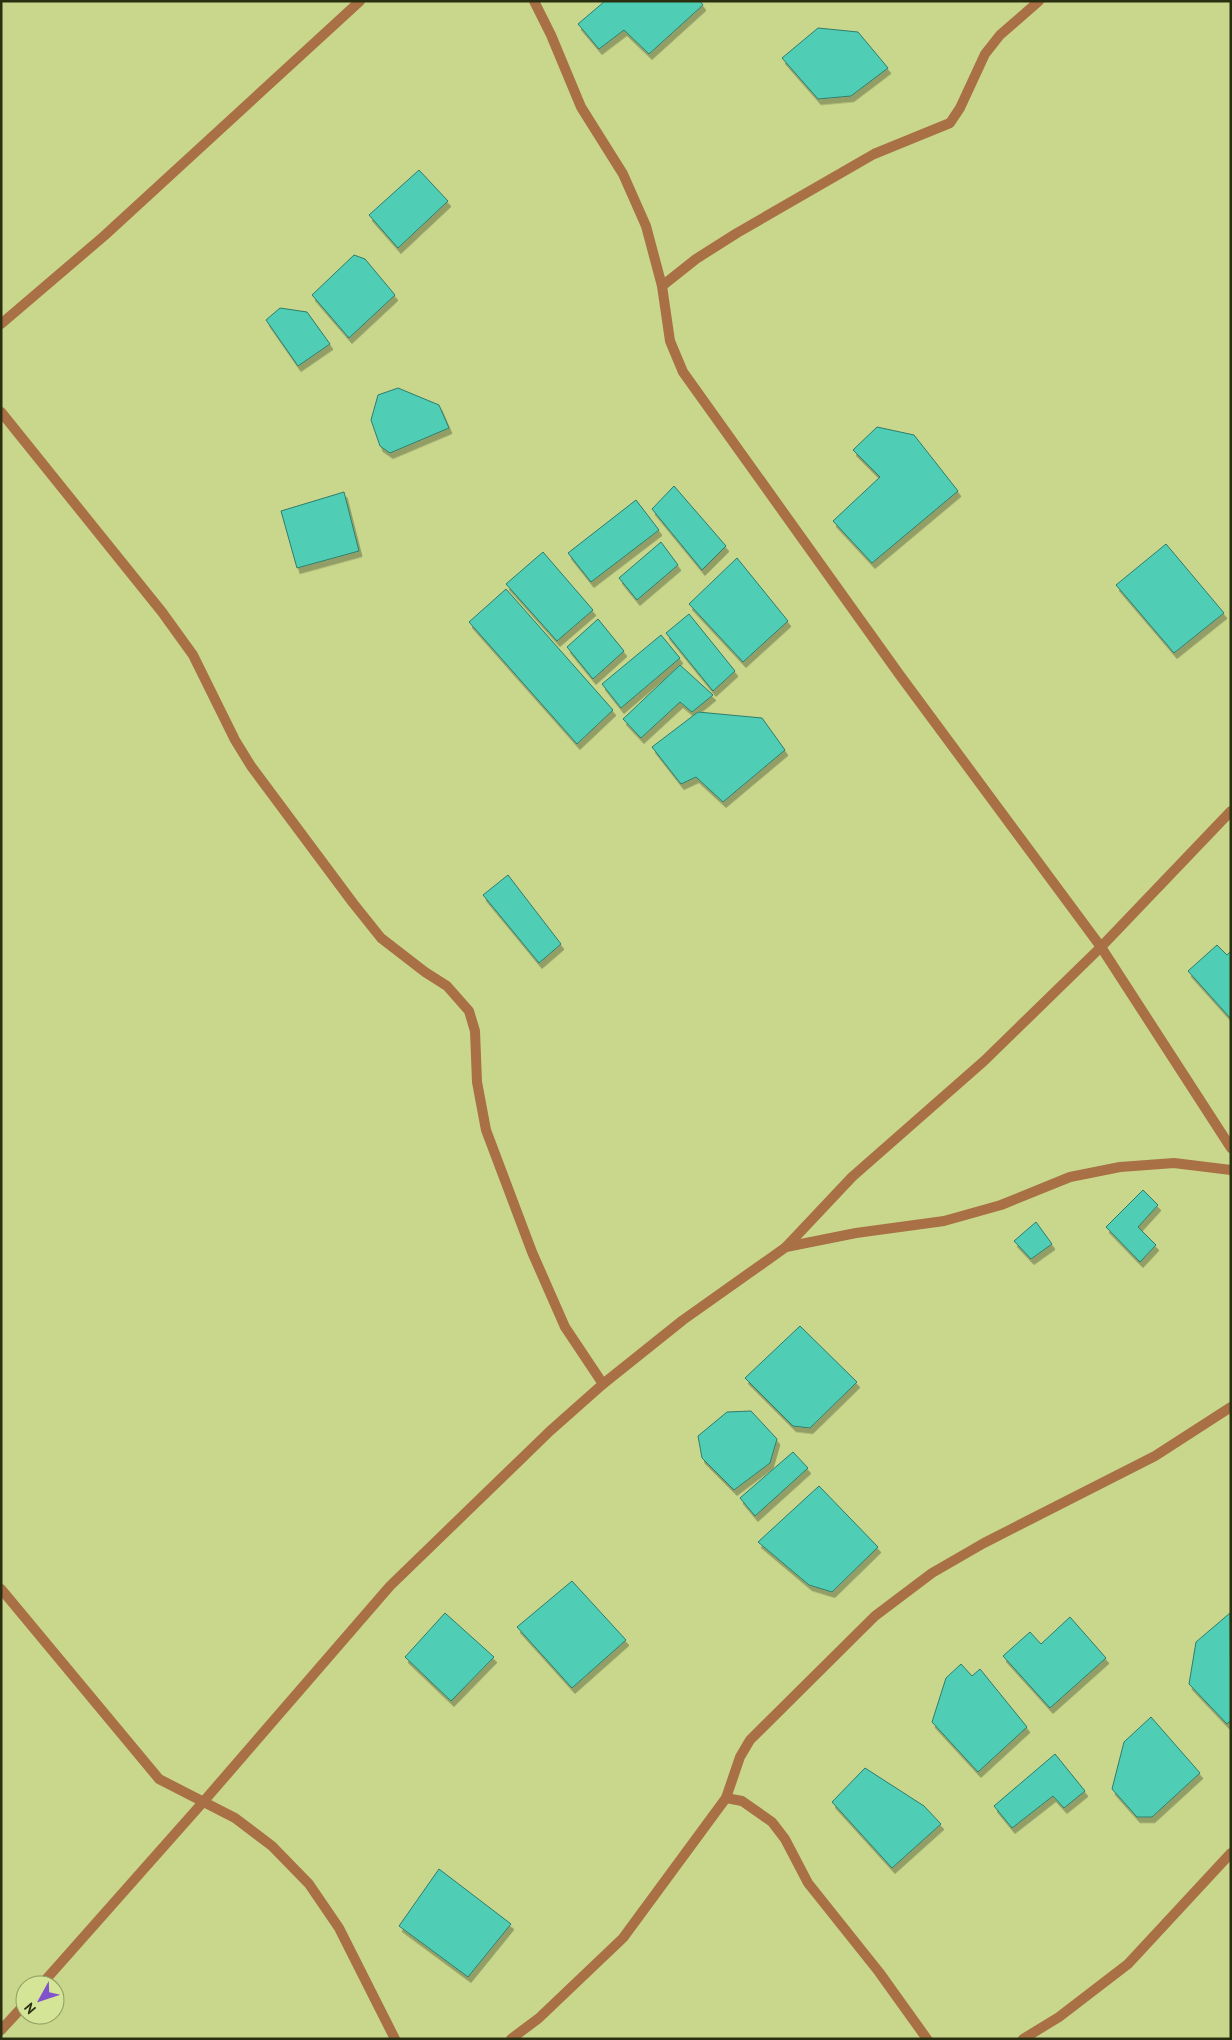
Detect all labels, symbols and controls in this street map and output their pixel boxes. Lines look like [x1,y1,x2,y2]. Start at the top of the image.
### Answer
north arrow [15,1975,65,2025]
text: N [20,1999,40,2018]

